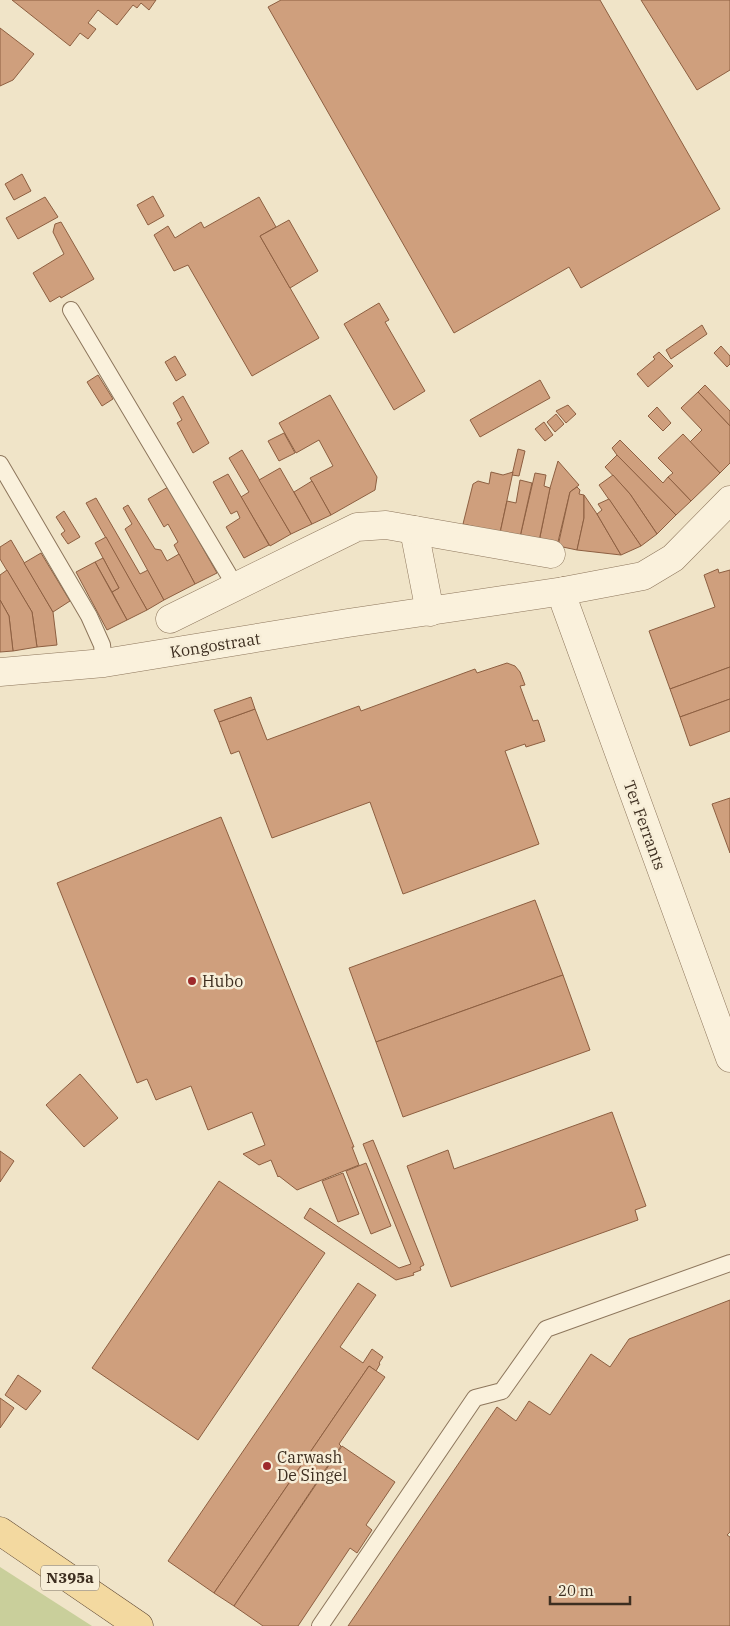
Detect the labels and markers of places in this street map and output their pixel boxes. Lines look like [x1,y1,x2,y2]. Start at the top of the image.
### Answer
place label: Hubo [202,971,243,991]
marker: Hubo [186,975,198,987]
place label: Carwash De Singel [277,1447,347,1485]
marker: Carwash De Singel [261,1460,273,1472]

